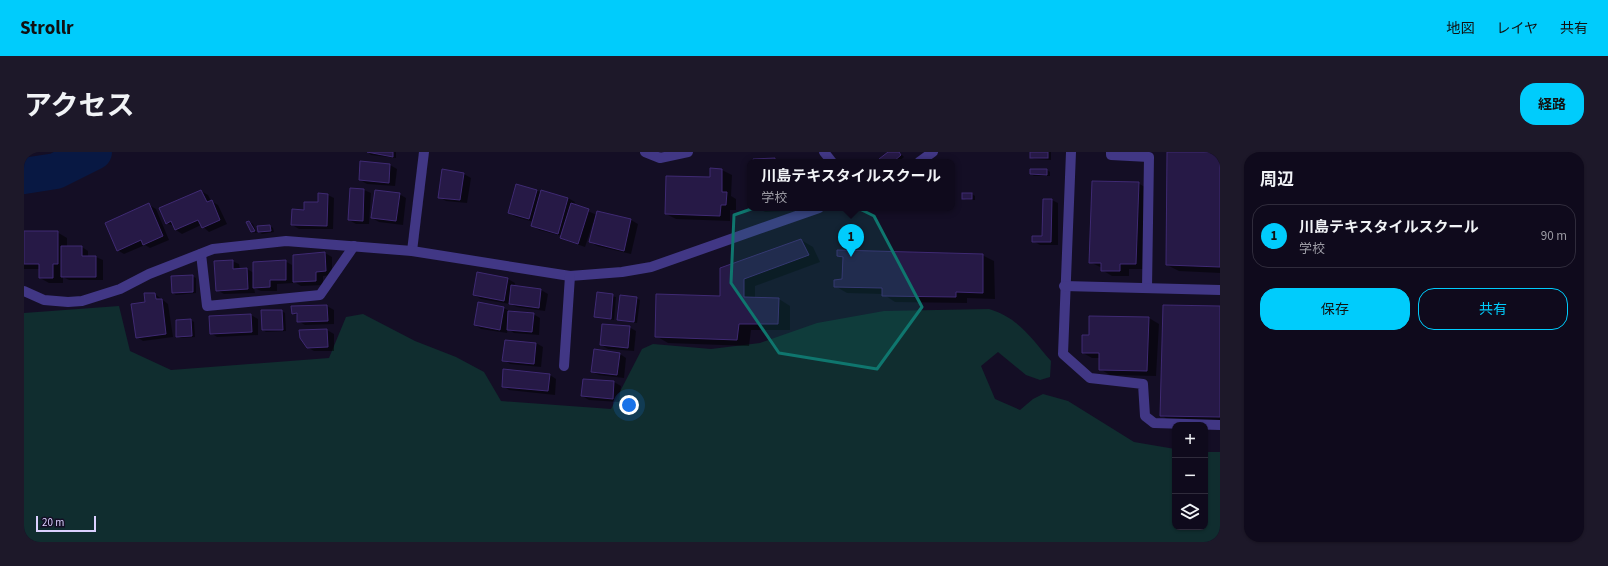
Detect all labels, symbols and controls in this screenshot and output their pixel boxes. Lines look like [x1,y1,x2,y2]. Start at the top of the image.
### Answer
text: Strollr [20,15,74,42]
text: 地図 [1446,19,1474,39]
text: レイヤ [1496,19,1538,39]
text: 共有 [1560,19,1588,39]
button: 経路 [1520,83,1584,125]
text: アクセス [24,86,135,126]
popup [747,159,955,211]
text: 川島テキスタイルスクール [761,166,941,187]
text: 周辺 [1260,168,1294,192]
text: 学校 [761,189,787,207]
text: 川島テキスタイルスクール [1299,217,1479,238]
pin: 1 [838,224,864,257]
text: 1 [1271,227,1277,245]
text: 90 m [1541,227,1567,245]
text: 学校 [1299,240,1325,258]
button: 保存 [1260,288,1410,330]
button: 共有 [1418,288,1568,330]
your location [619,395,639,415]
map controls [1172,422,1208,530]
button: + [1172,422,1208,458]
button: − [1172,458,1208,494]
button: layers [1172,494,1208,530]
scale bar [36,514,96,533]
text: 20 m [42,515,64,530]

